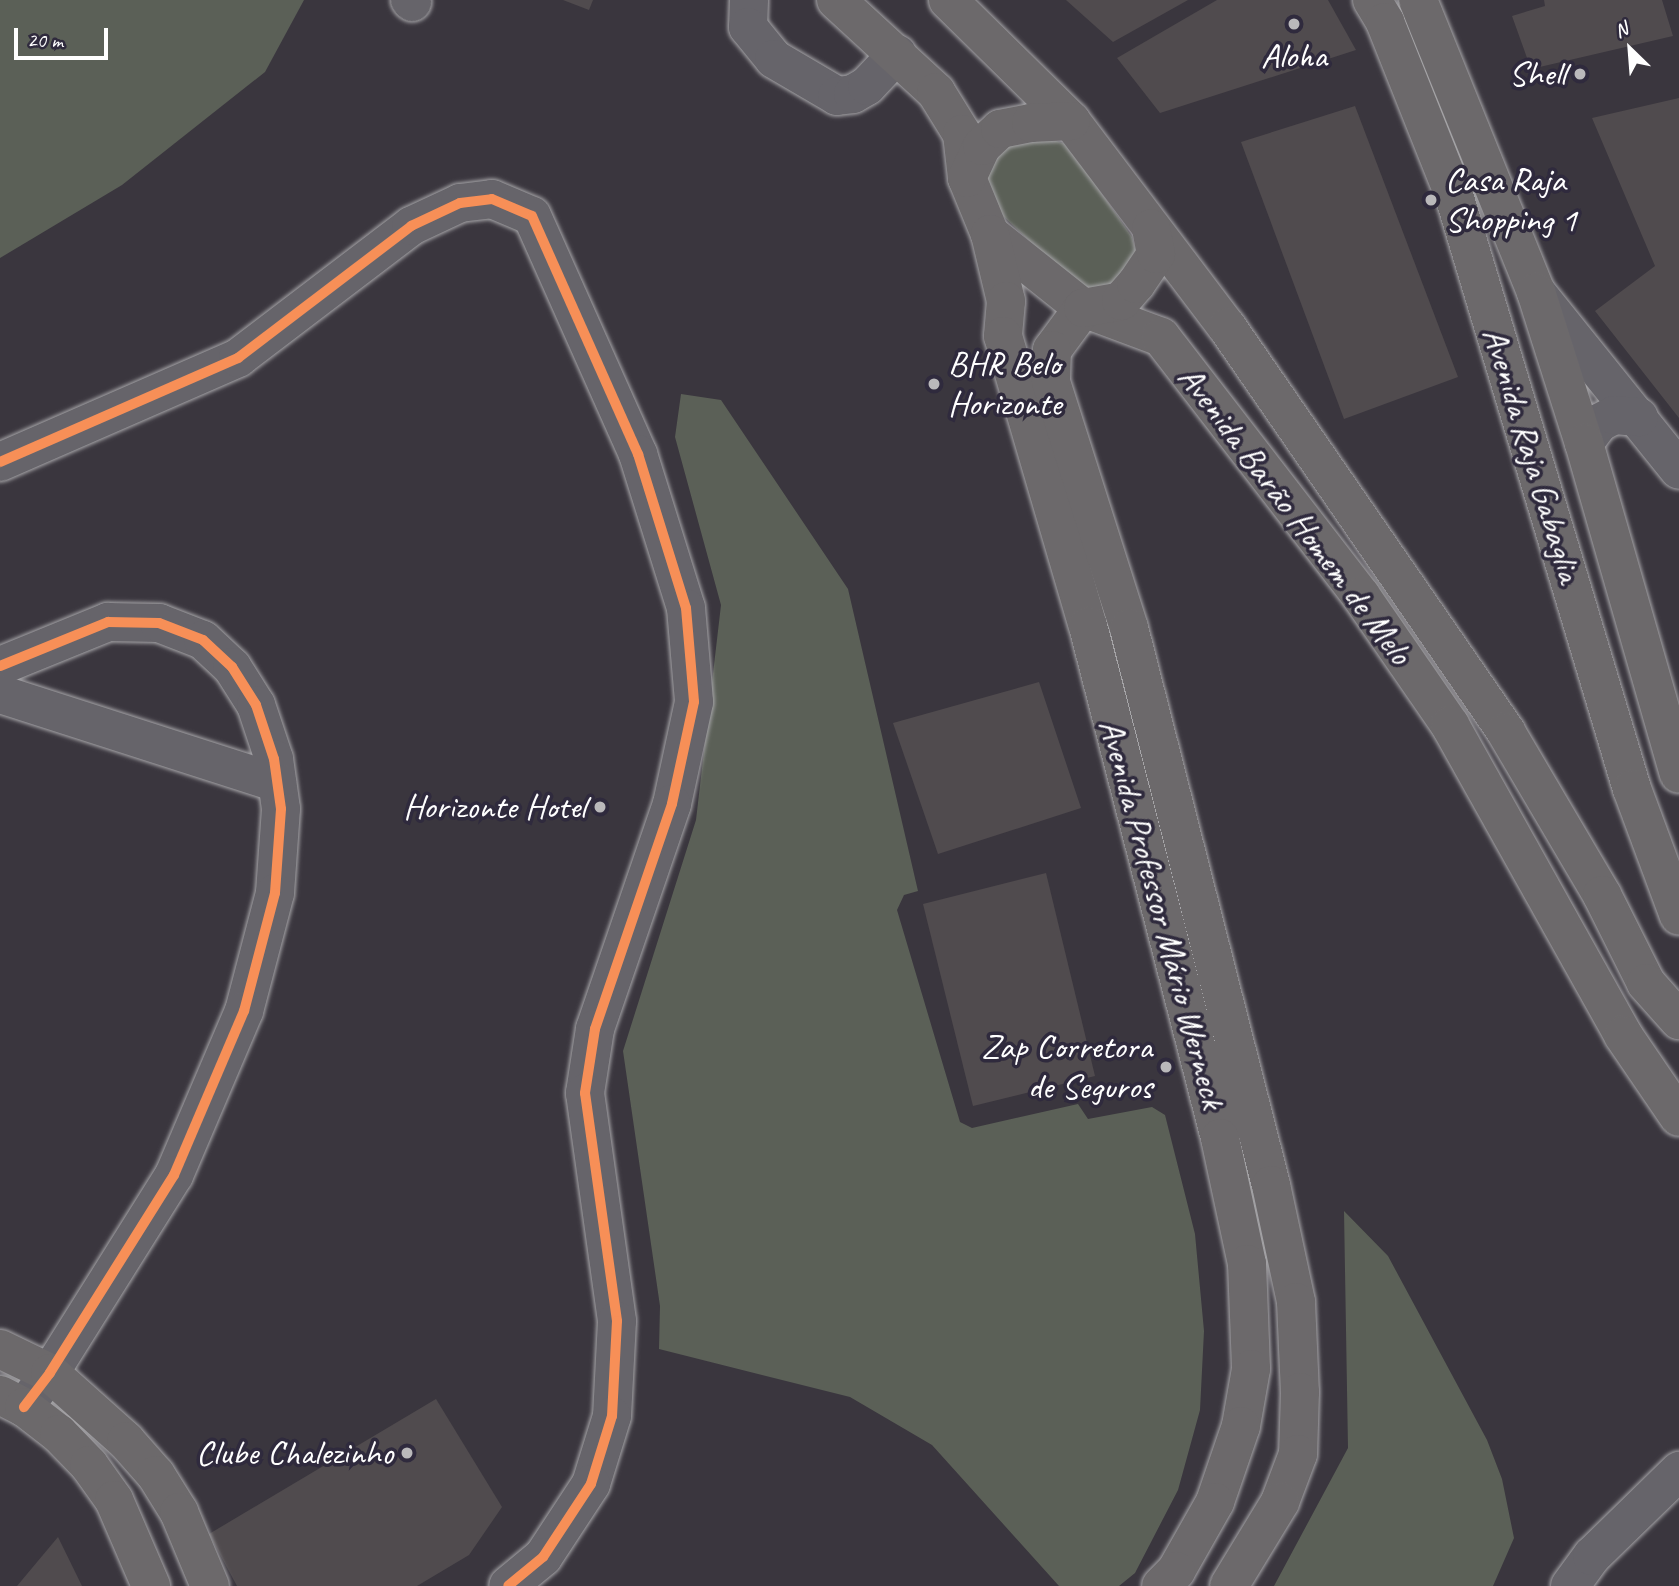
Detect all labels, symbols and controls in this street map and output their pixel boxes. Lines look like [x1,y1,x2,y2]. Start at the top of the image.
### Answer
scale bar [18,14,112,58]
north arrow [1595,14,1665,84]
marker: Aloha [1286,16,1302,32]
text: N [1611,17,1632,43]
text: 20 m [27,27,63,53]
place label: Aloha [1261,35,1327,77]
place label: Shell [1509,53,1566,95]
marker: Shell [1572,66,1588,82]
place label: Casa Raja Shopping 1 [1445,159,1577,241]
marker: Casa Raja Shopping 1 [1423,192,1439,208]
street label: Avenida Raja Gabaglia [1473,322,1591,588]
place label: BHR Belo Horizonte [948,343,1061,425]
street label: Avenida Barão Homem de Melo [1169,357,1421,673]
marker: BHR Belo Horizonte [926,376,942,392]
street label: Avenida Professor Mário Werneck [1090,714,1234,1114]
place label: Horizonte Hotel [403,786,586,828]
marker: Horizonte Hotel [592,799,608,815]
place label: Zap Corretora de Seguros [980,1026,1152,1108]
marker: Zap Corretora de Seguros [1158,1059,1174,1075]
place label: Clube Chalezinho [195,1432,393,1474]
marker: Clube Chalezinho [399,1445,415,1461]

